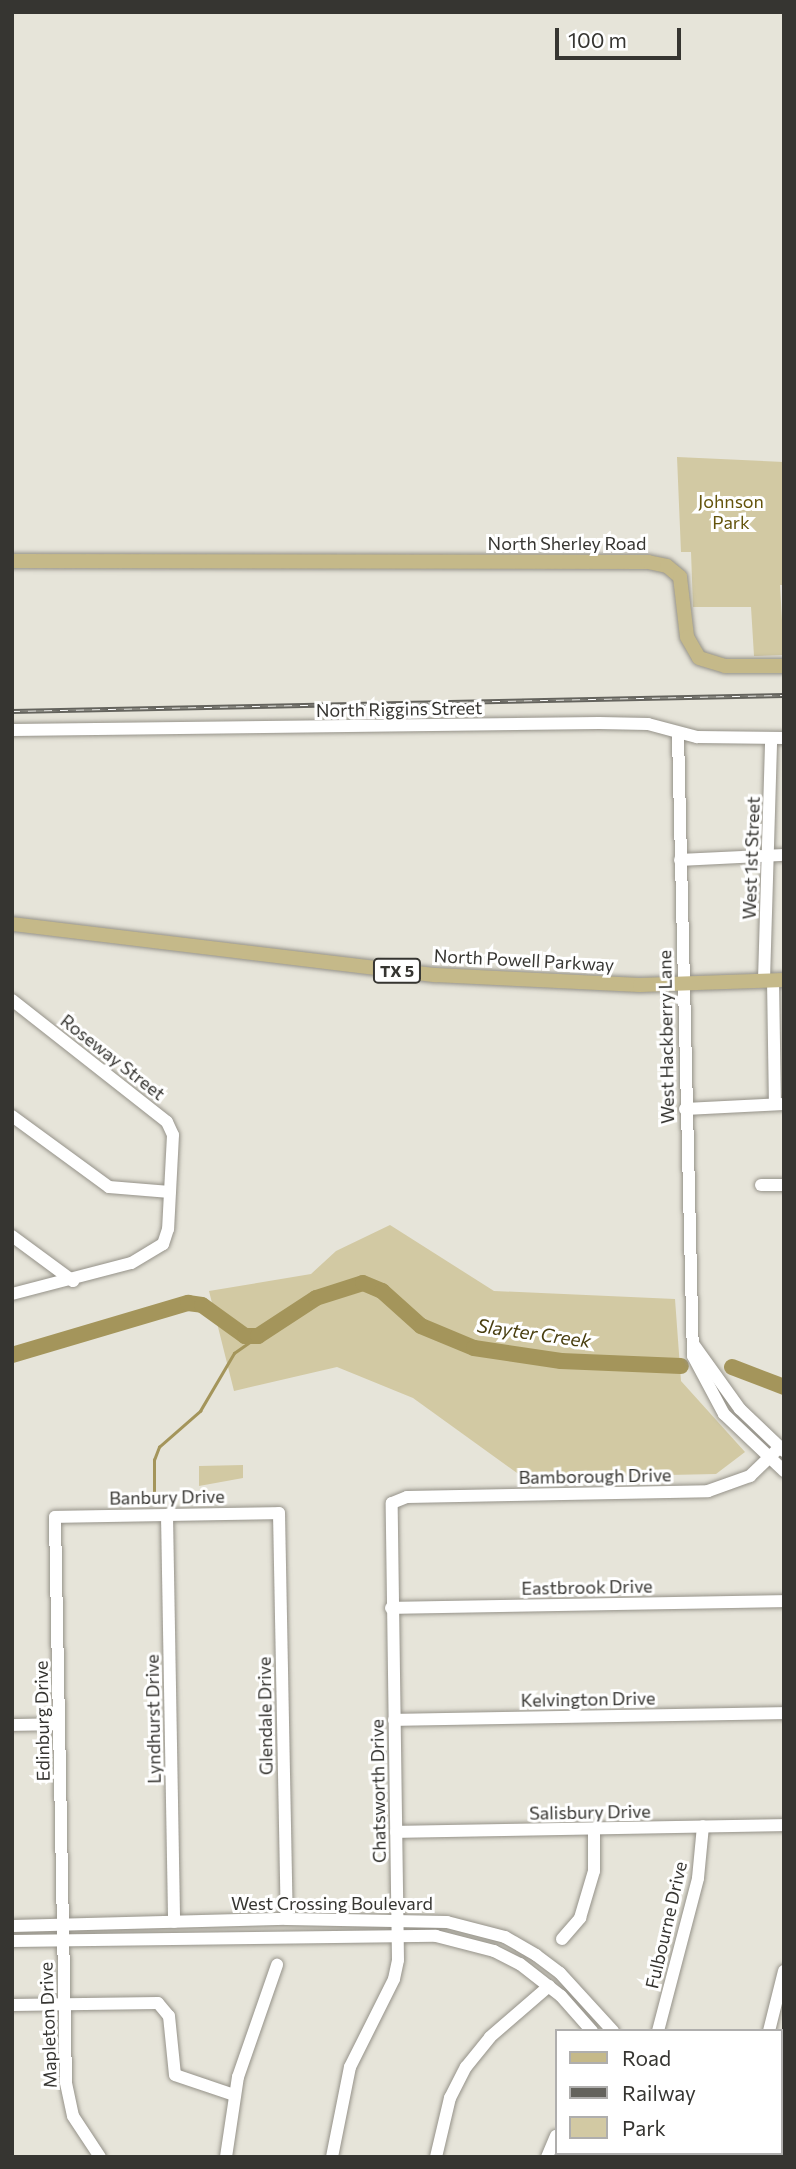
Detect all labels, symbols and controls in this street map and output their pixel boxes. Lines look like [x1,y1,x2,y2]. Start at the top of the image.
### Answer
scale bar [558,14,684,58]
text: 100 m [568,27,627,52]
park label: Johnson Park [698,491,764,534]
street label: North Sherley Road [488,532,646,554]
street label: North Riggins Street [316,697,482,721]
street label: West 1st Street [738,796,764,920]
street label: North Powell Parkway [433,944,615,976]
street label: West Hackberry Lane [654,950,678,1124]
road number: TX 5 [372,959,422,984]
street label: Roseway Street [56,1010,170,1104]
water label: Slayter Creek [476,1314,592,1352]
street label: Bamborough Drive [518,1464,672,1488]
street label: Banbury Drive [109,1485,225,1509]
street label: Eastbrook Drive [521,1575,653,1599]
street label: Lyndhurst Drive [141,1654,165,1784]
street label: Glendale Drive [253,1657,277,1775]
street label: Edinburg Drive [30,1661,54,1781]
street label: Kelvington Drive [520,1687,656,1711]
street label: Chatsworth Drive [366,1719,390,1863]
street label: Salisbury Drive [529,1800,651,1824]
street label: Fulbourne Drive [641,1859,691,1991]
street label: West Crossing Boulevard [231,1892,433,1914]
street label: Mapleton Drive [35,1962,61,2088]
legend [554,2029,782,2155]
text: Road [622,2045,671,2070]
text: Railway [622,2080,696,2105]
text: Park [622,2115,666,2140]

